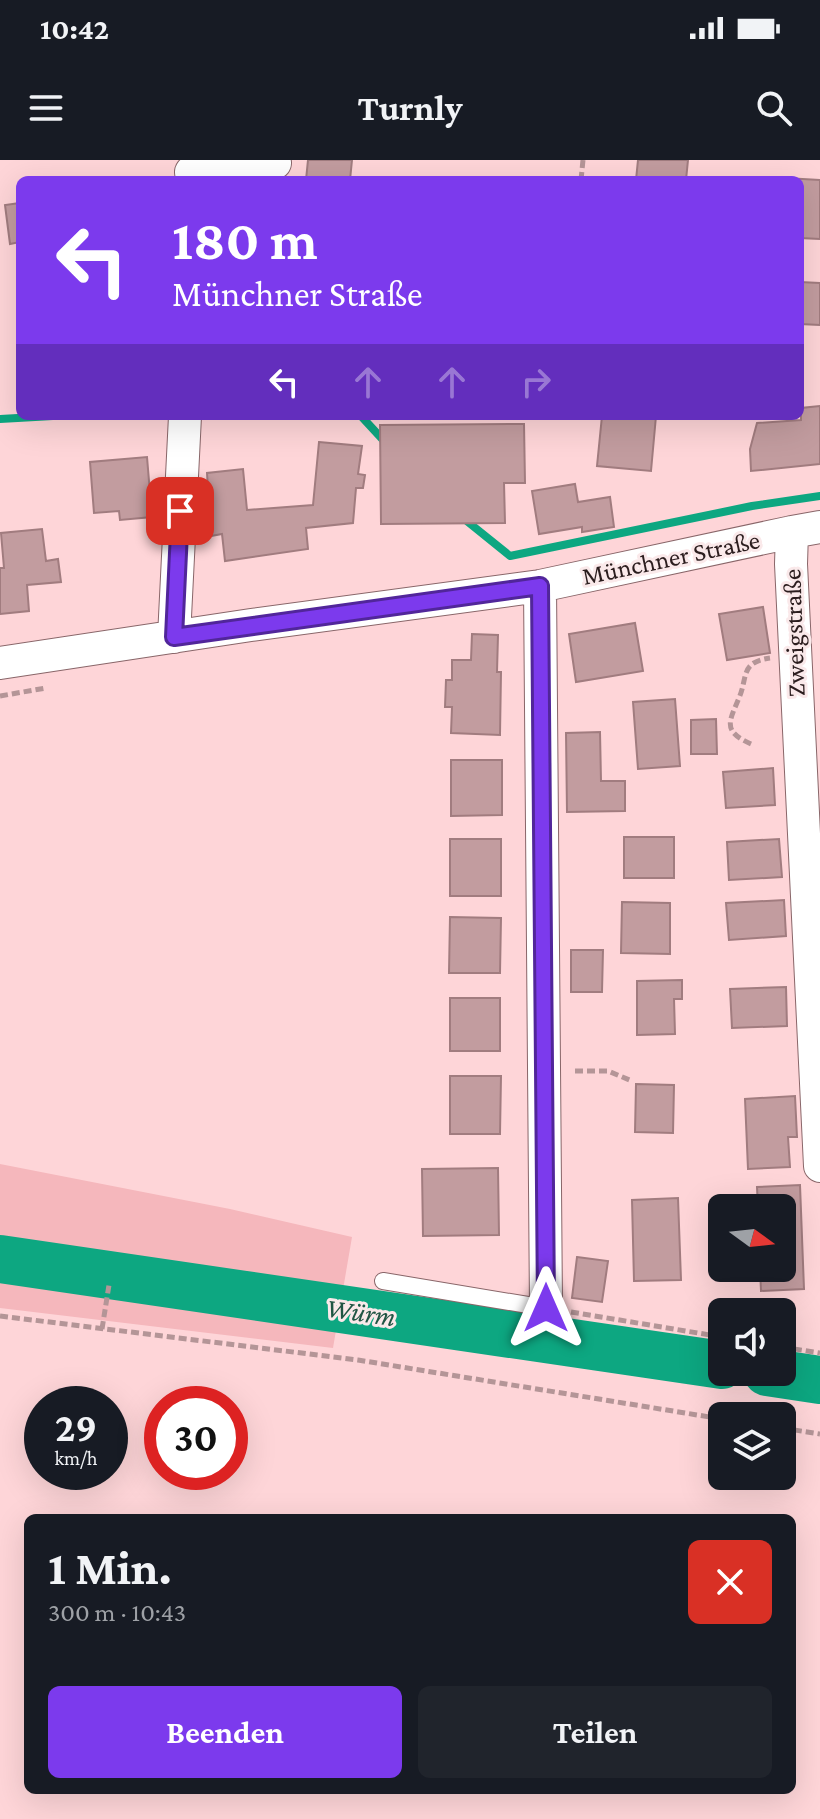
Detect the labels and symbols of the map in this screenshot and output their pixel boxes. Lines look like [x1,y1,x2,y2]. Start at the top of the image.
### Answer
pin [146,477,214,545]
street label: Münchner Straße [580,525,762,591]
street label: Zweigstraße [777,568,811,698]
north arrow [708,1194,796,1282]
position arrow [504,1266,588,1350]
water label: Würm [324,1292,398,1332]
speed limit sign: 30 [144,1386,248,1490]

